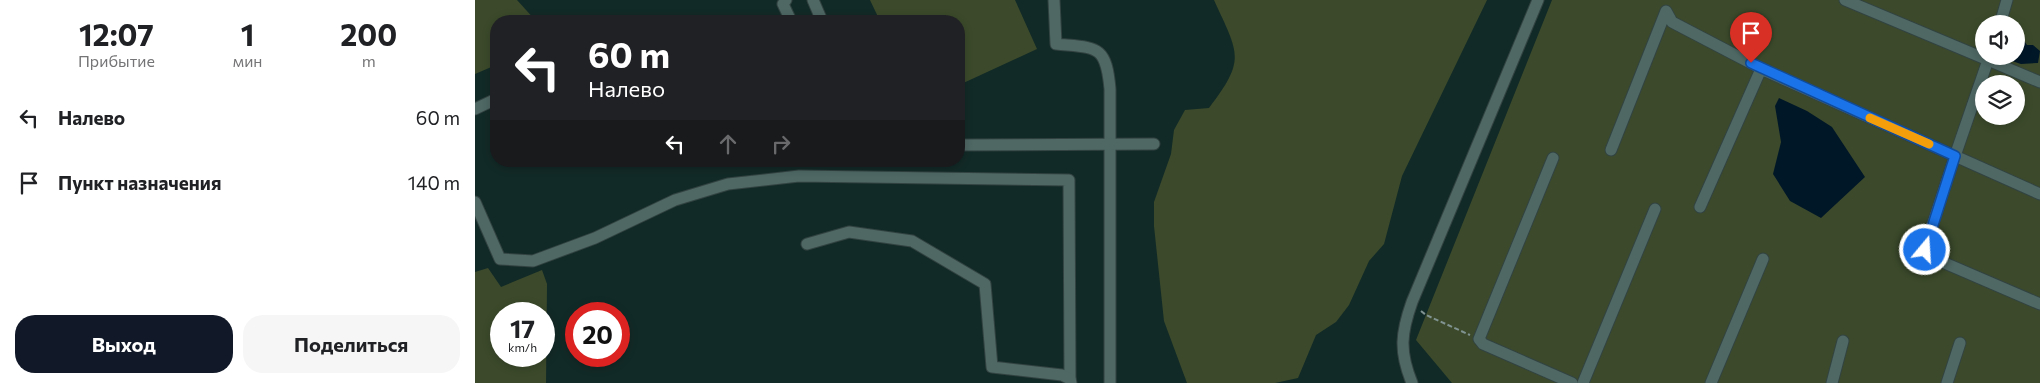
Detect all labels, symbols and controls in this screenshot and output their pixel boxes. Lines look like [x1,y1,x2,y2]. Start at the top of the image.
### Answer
pin [1730,12,1772,63]
text: 12:07 [79,15,154,52]
text: 1 [241,15,254,52]
text: 200 [340,15,397,52]
map controls [1975,15,2025,125]
button: sound [1975,15,2025,65]
icon: arrive [1737,19,1765,47]
text: 60 m [588,32,670,75]
icon: left [505,35,570,100]
text: Прибытие [78,51,155,70]
text: мин [233,51,262,70]
text: m [362,51,376,70]
text: Налево [588,75,665,102]
button: layers [1975,75,2025,125]
icon: left [15,104,43,132]
text: Налево [58,106,125,129]
text: 60 m [416,106,460,129]
icon: left [661,130,689,158]
icon: ahead [714,130,742,158]
icon: right [767,130,795,158]
icon: arrive [15,169,43,197]
text: Пункт назначения [58,171,221,194]
text: 140 m [408,171,460,194]
position arrow [1898,223,1950,275]
speed limit sign: 20 [565,302,630,367]
text: 17 [510,313,535,343]
button: Выход [15,315,233,373]
button: Поделиться [243,315,460,373]
text: km/h [508,340,537,354]

